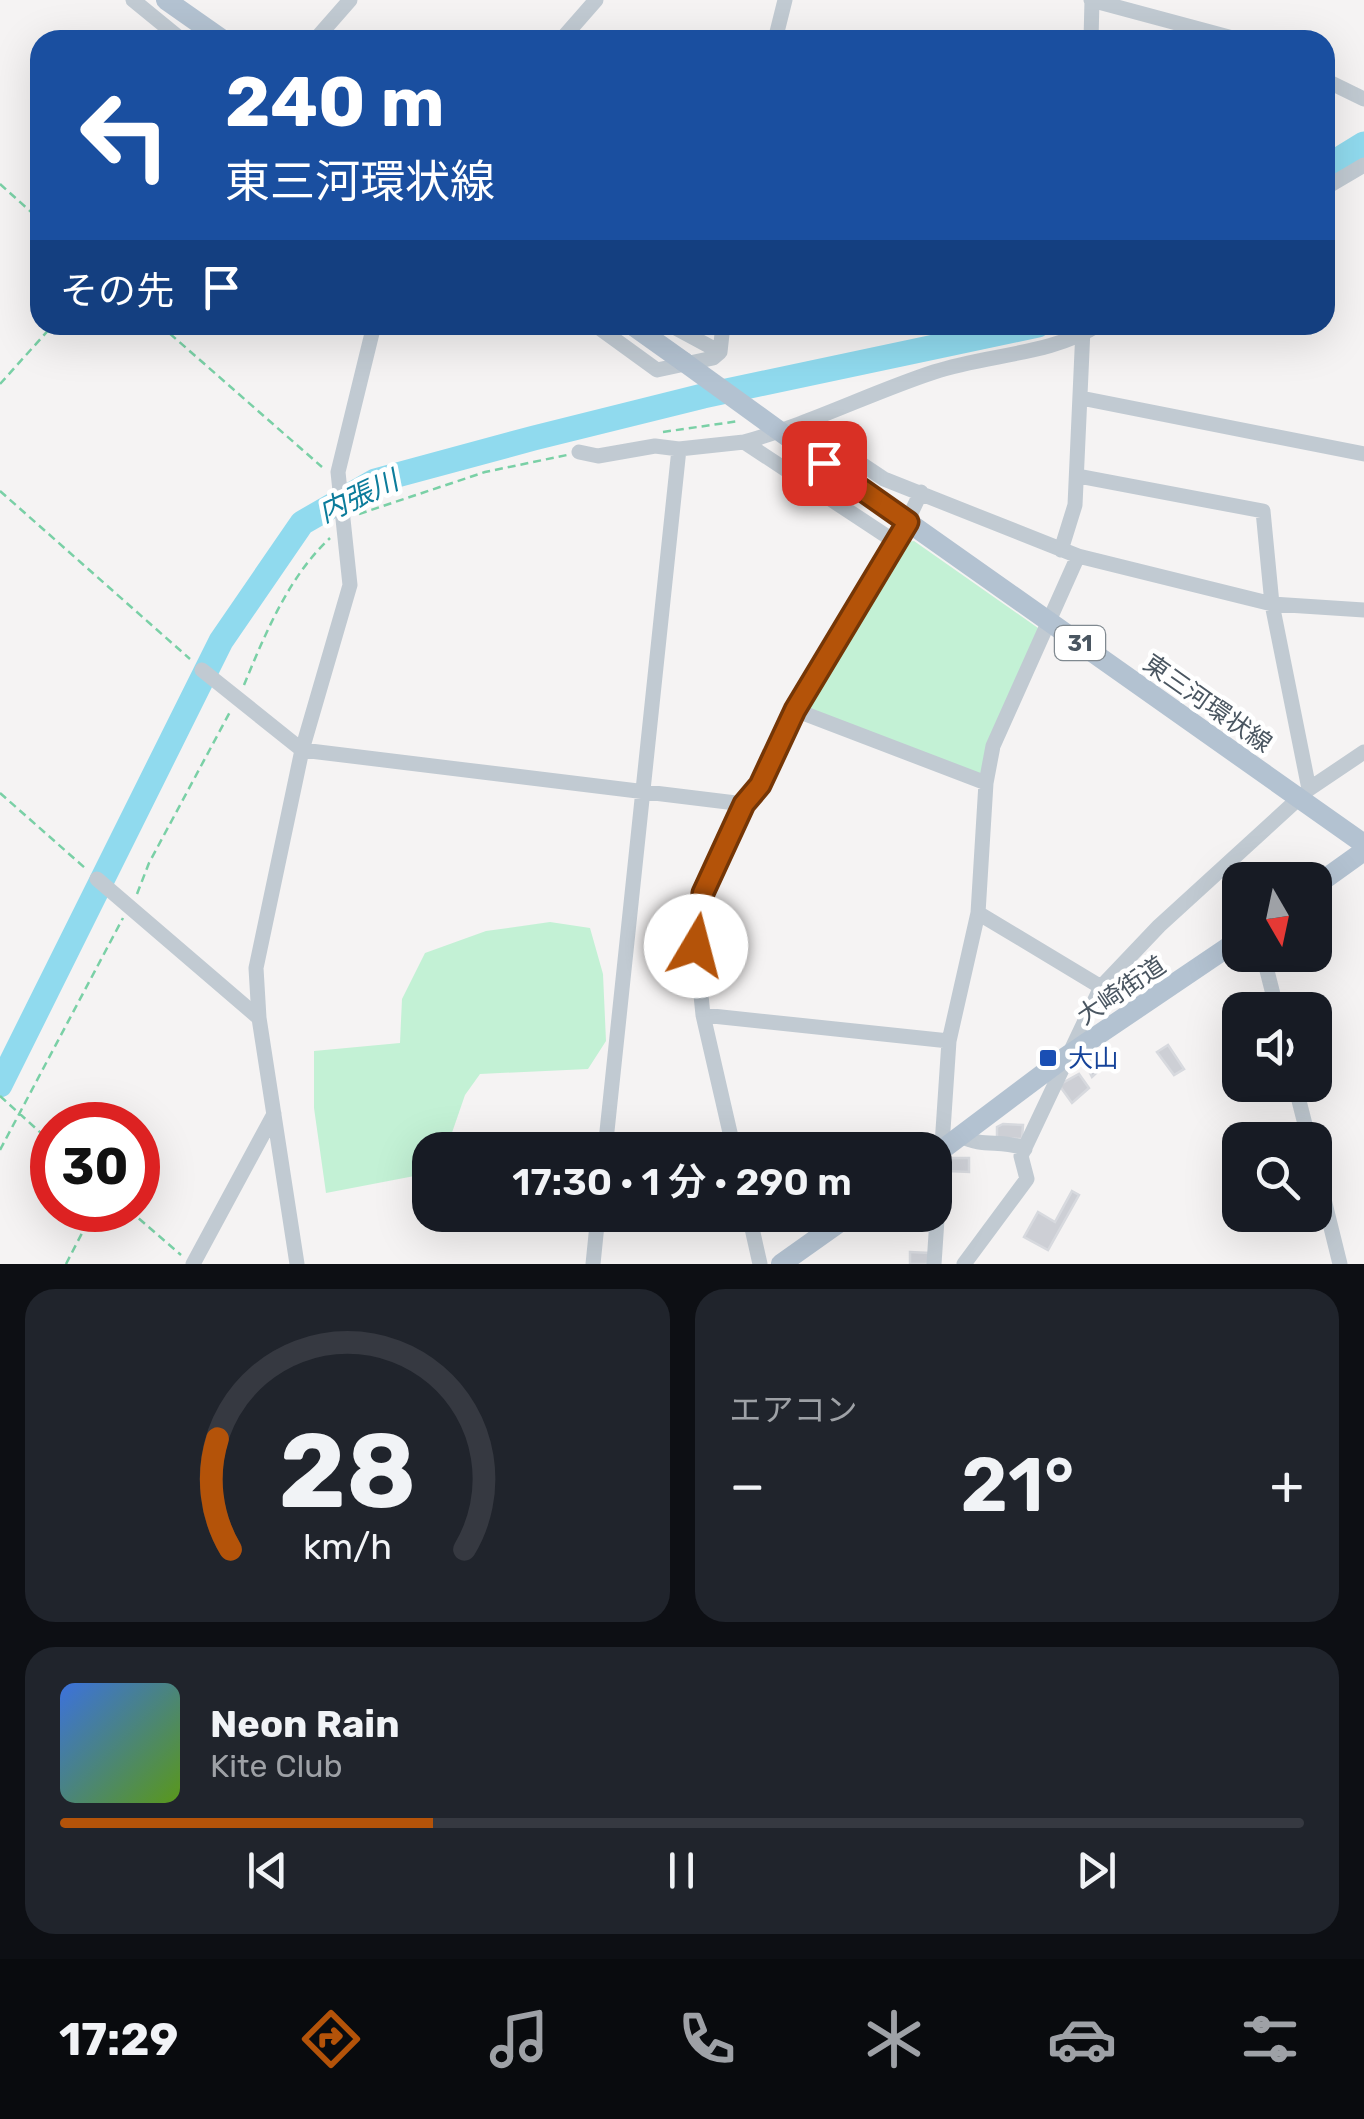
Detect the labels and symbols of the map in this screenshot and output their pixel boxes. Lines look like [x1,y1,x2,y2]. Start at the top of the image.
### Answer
pin [782,421,867,506]
water label: 内張川 [313,462,406,529]
road number: 31 [1055,626,1105,660]
street label: 東三河環状線 [1138,649,1277,758]
north arrow [1222,862,1332,972]
position arrow [644,894,748,998]
street label: 大崎街道 [1072,950,1171,1030]
place label: 大山 [1068,1044,1118,1073]
marker: 大山 [1037,1047,1059,1069]
speed limit sign: 30 [30,1102,160,1232]

